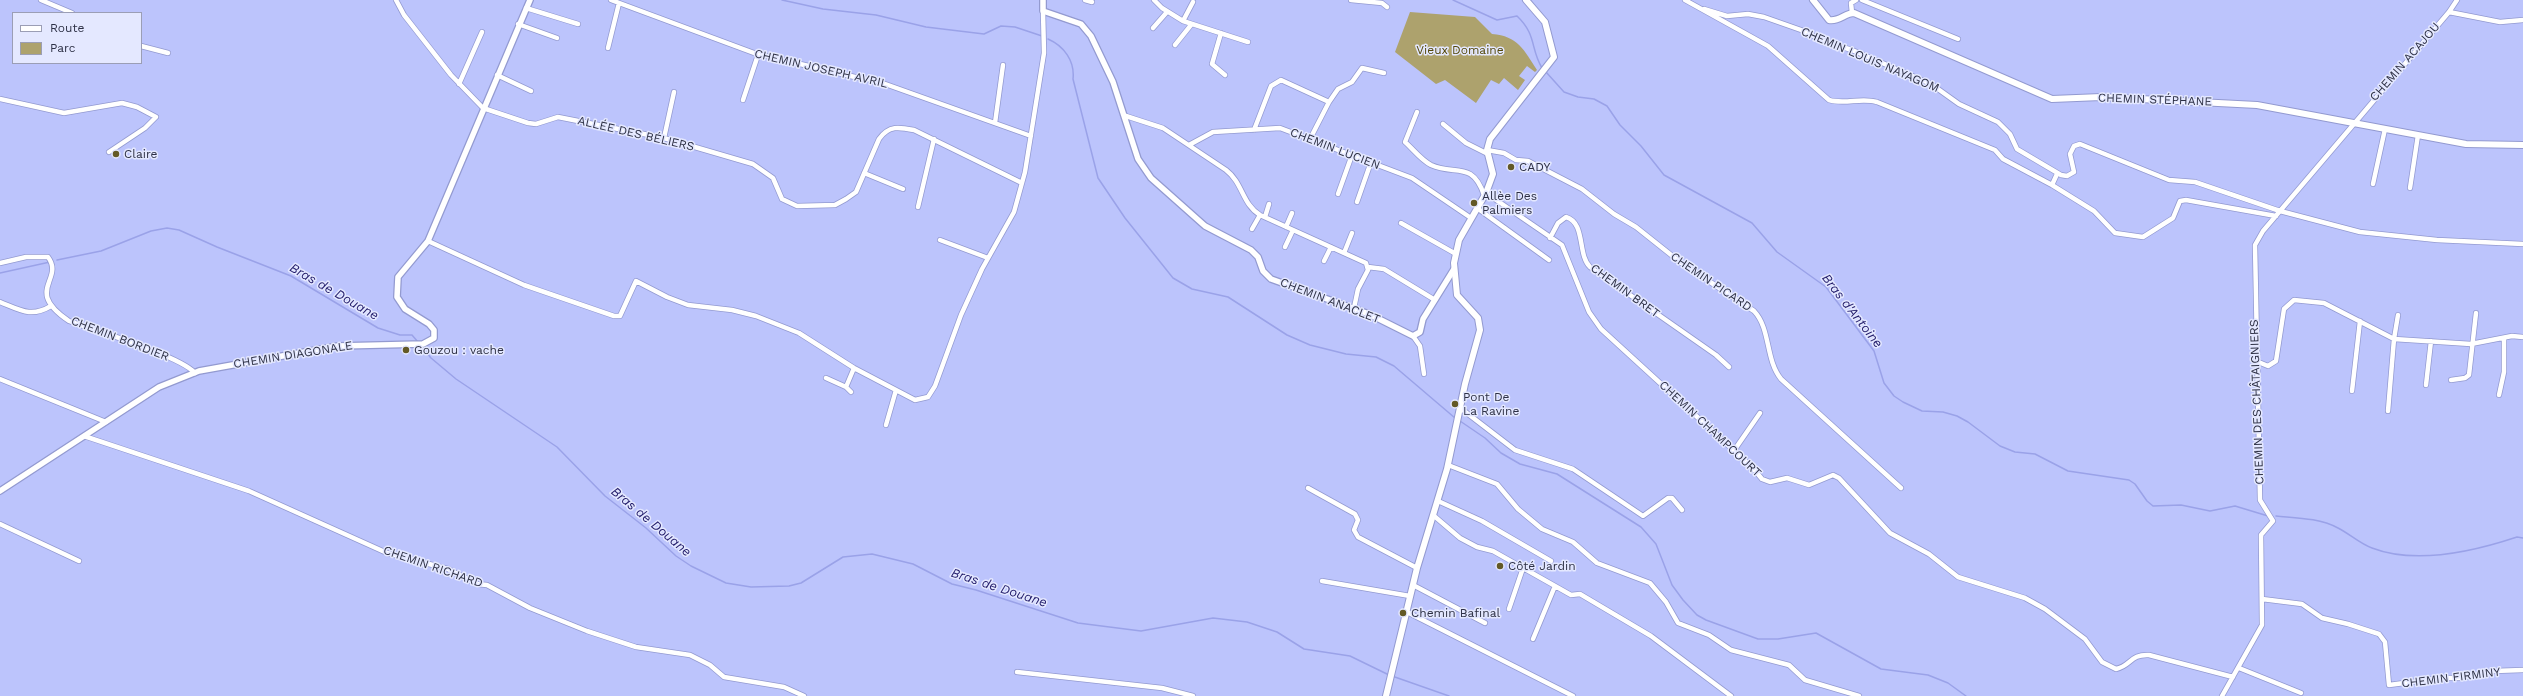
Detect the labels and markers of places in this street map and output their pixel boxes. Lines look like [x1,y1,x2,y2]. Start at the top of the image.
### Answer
place label: Claire [124,147,158,161]
marker: Claire [111,149,121,159]
place label: CADY [1519,160,1550,174]
marker: CADY [1506,162,1516,172]
place label: Allèe Des Palmiers [1482,189,1537,217]
marker: Allèe Des Palmiers [1469,198,1479,208]
place label: Gouzou : vache [414,343,504,357]
marker: Gouzou : vache [401,345,411,355]
place label: Pont De La Ravine [1463,390,1519,418]
marker: Pont De La Ravine [1450,399,1460,409]
place label: Côté Jardin [1508,559,1576,573]
marker: Côté Jardin [1495,561,1505,571]
place label: Chemin Bafinal [1411,606,1500,620]
marker: Chemin Bafinal [1398,608,1408,618]

